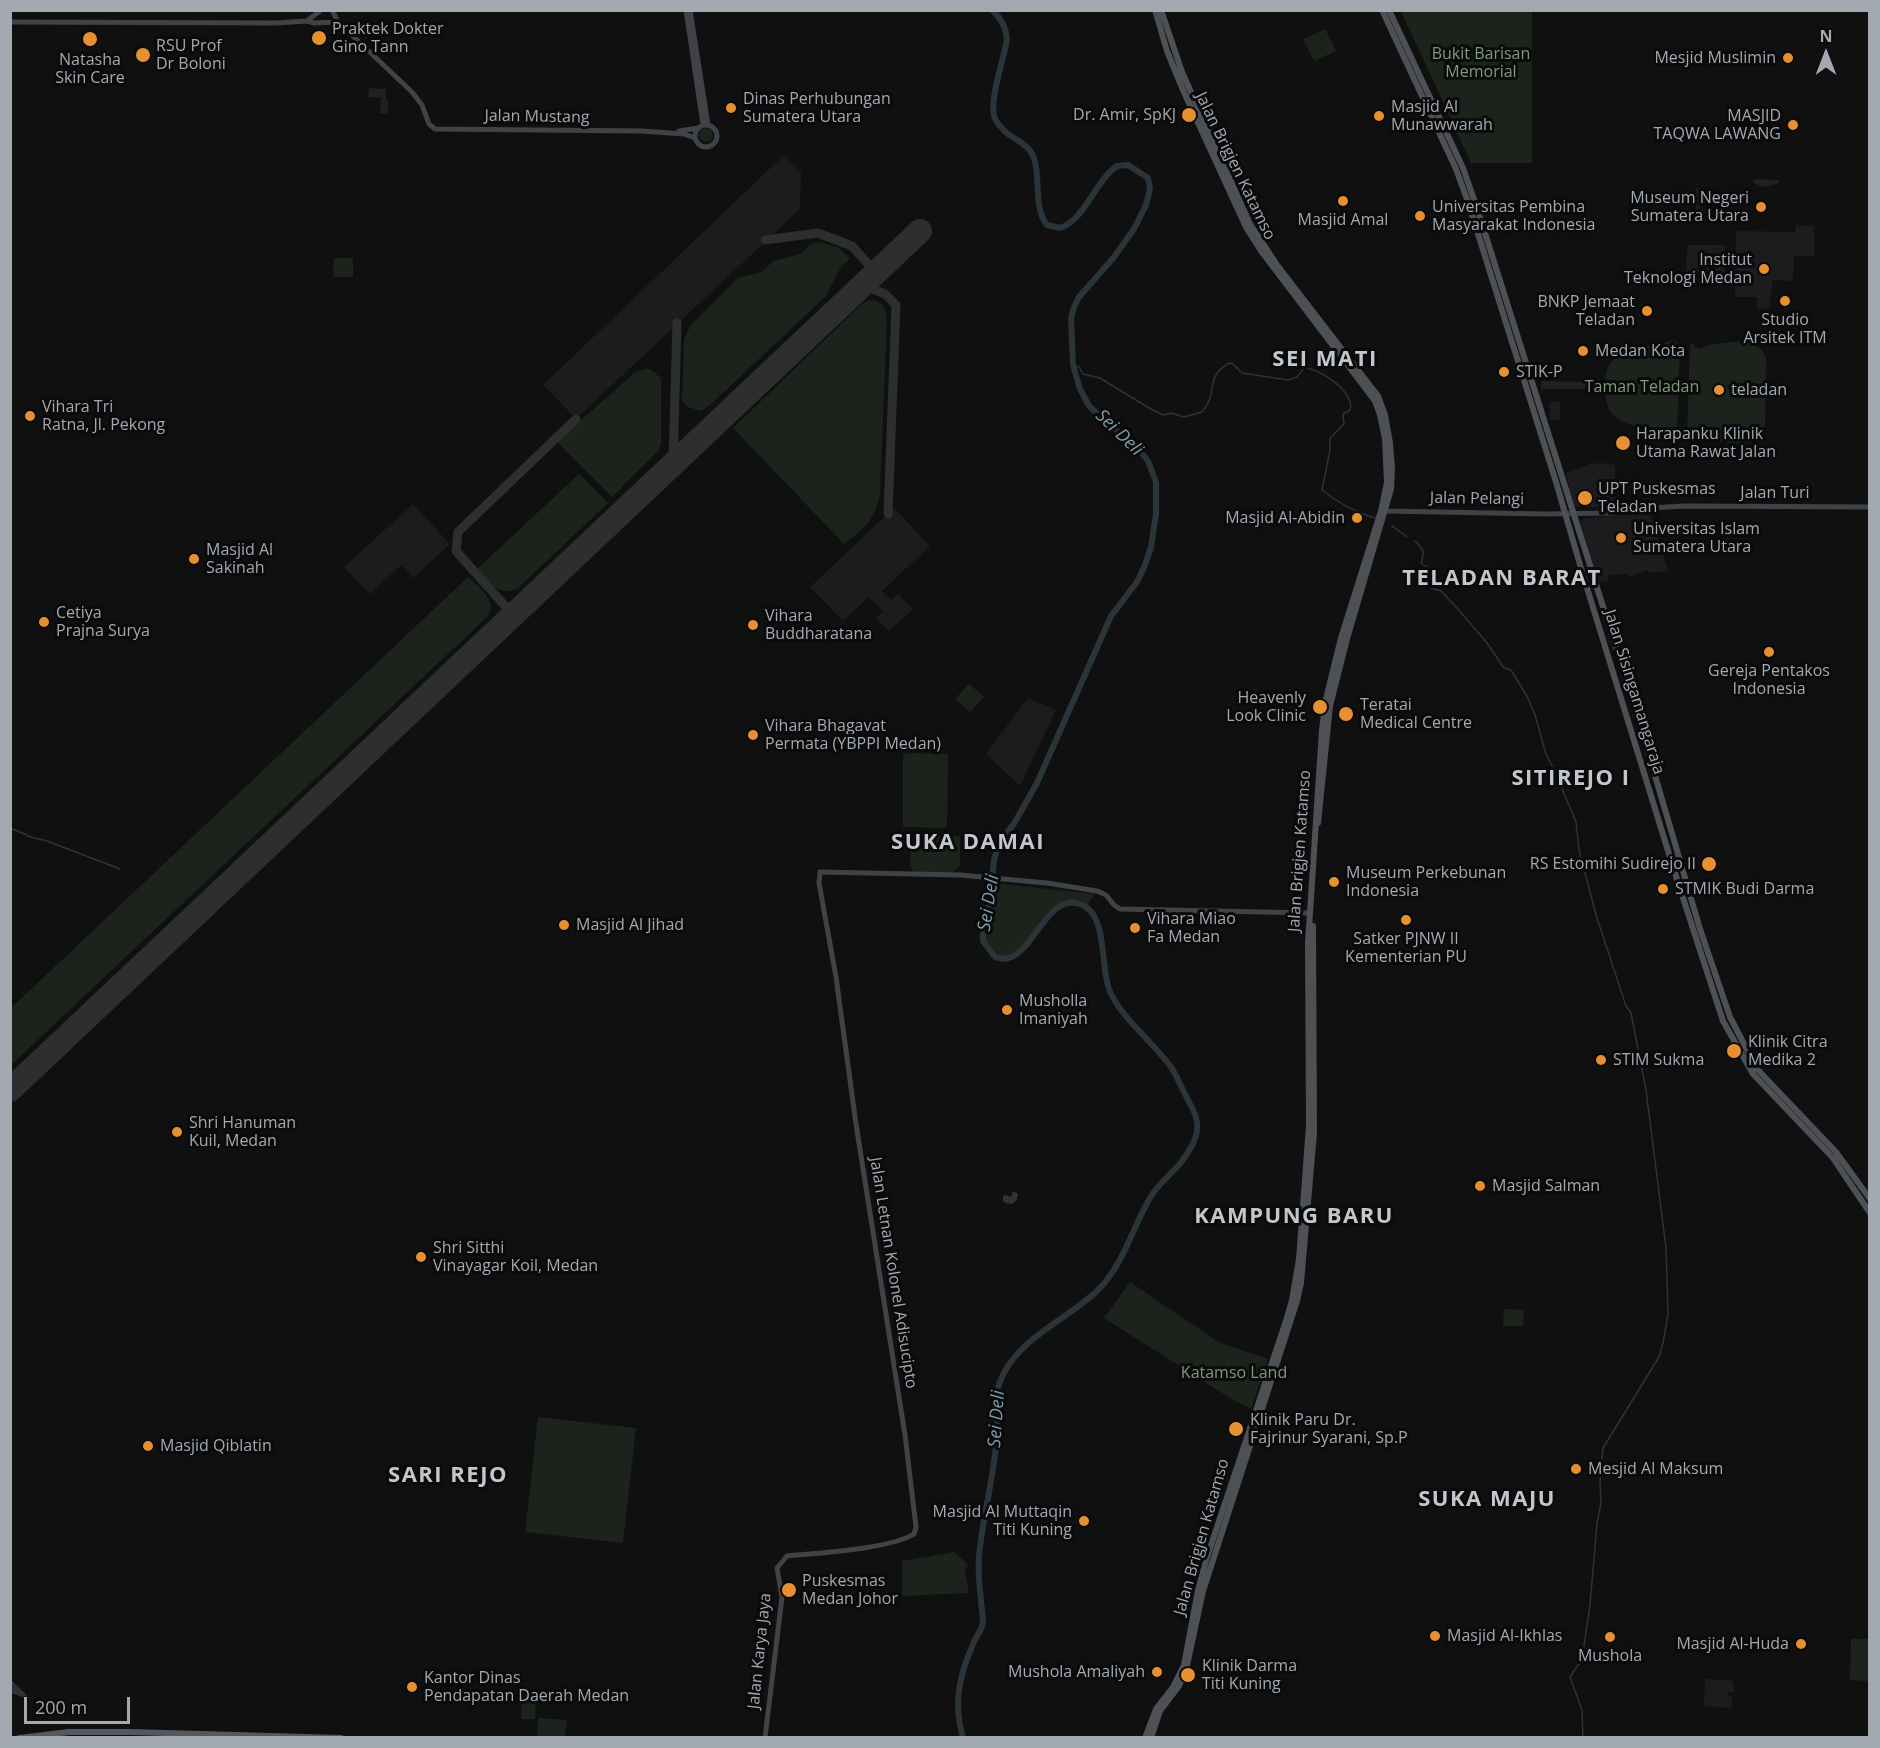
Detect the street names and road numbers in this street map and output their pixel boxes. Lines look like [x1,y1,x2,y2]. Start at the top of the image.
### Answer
street label: Jalan Brigjen Katamso [1191,89,1279,243]
street label: Jalan Mustang [484,106,590,128]
street label: Jalan Turi [1740,483,1810,503]
street label: Jalan Pelangi [1430,489,1524,509]
street label: Jalan Sisingamangaraja [1600,607,1668,777]
street label: Jalan Brigjen Katamso [1285,770,1315,932]
street label: Jalan Letnan Kolonel Adisucipto [865,1156,921,1390]
street label: Jalan Brigjen Katamso [1170,1456,1234,1618]
street label: Jalan Karya Jaya [744,1592,776,1710]

